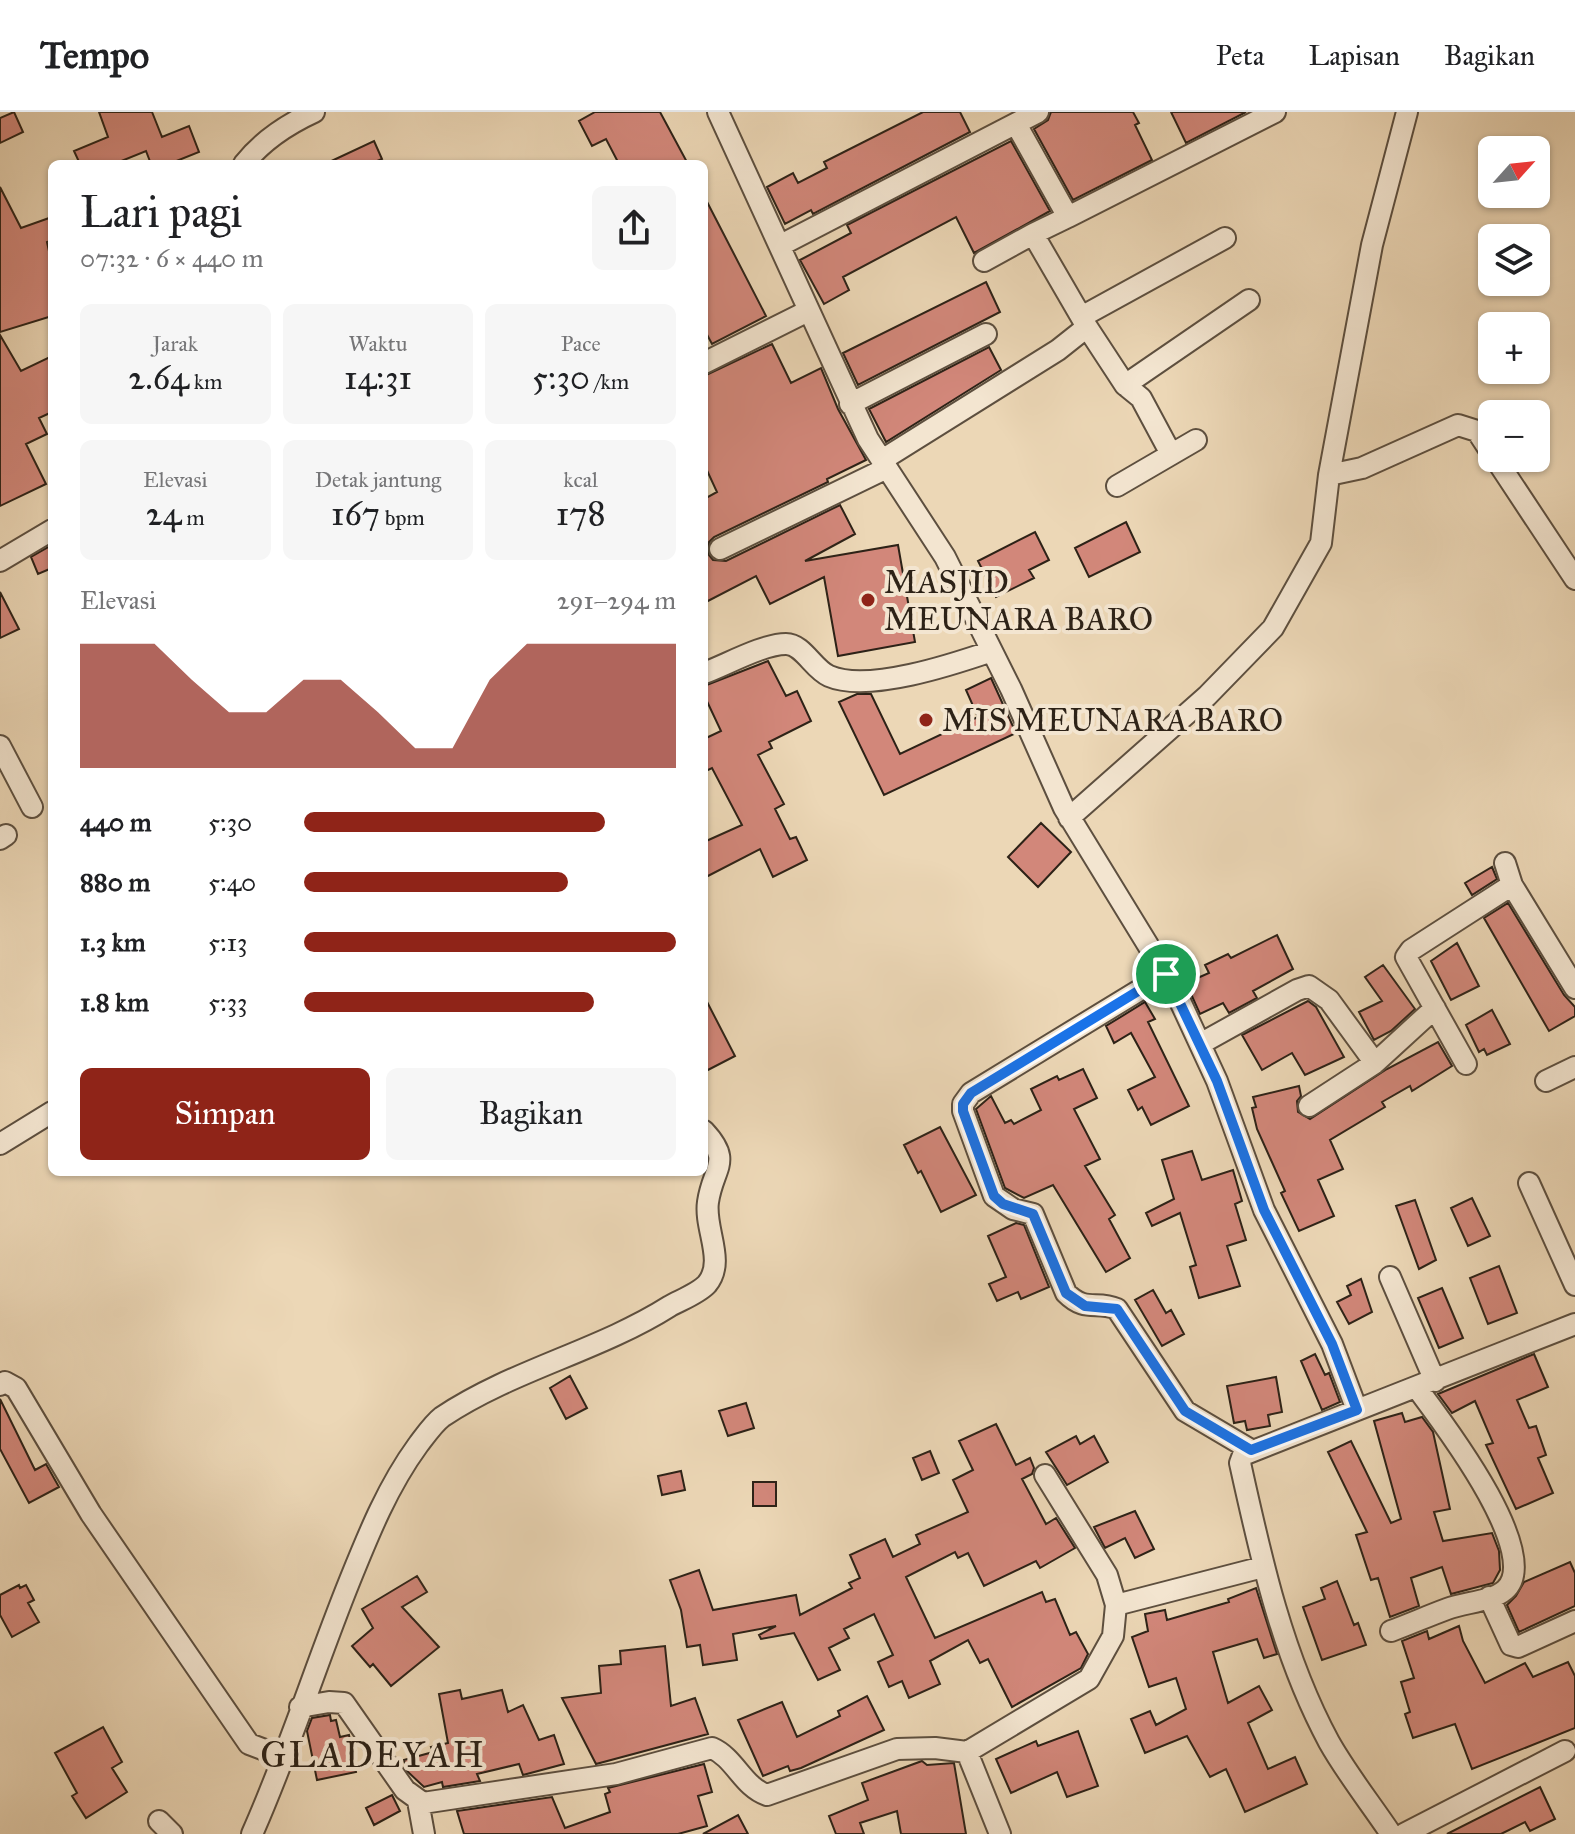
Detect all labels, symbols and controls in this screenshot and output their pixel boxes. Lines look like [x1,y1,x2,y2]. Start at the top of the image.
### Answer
text: Tempo [40,32,149,78]
text: Peta [1216,38,1265,73]
text: Lapisan [1309,38,1400,73]
text: Bagikan [1444,38,1535,73]
north arrow [1478,136,1550,208]
map controls [1478,136,1550,472]
text: Lari pagi [80,185,242,239]
button: share [592,186,676,270]
button: layers [1478,224,1550,296]
text: 07:32 · 6 × 440 m [80,242,264,274]
button: + [1478,312,1550,384]
text: Jarak [153,330,198,357]
text: Waktu [349,330,407,357]
text: Pace [561,330,601,357]
text: 2.64 [128,357,189,398]
text: 14:31 [344,357,412,398]
text: 5:30 [532,357,590,398]
text: km [189,368,223,395]
text: /km [590,368,629,395]
button: − [1478,400,1550,472]
text: Elevasi [143,466,208,493]
text: Detak jantung [315,466,441,493]
text: kcal [563,466,598,493]
text: 24 [146,493,182,534]
text: 167 [331,493,380,534]
text: 178 [556,493,605,534]
text: m [182,504,205,531]
text: bpm [380,504,425,531]
place label: MASJID MEUNARA BARO [884,563,1153,639]
text: Elevasi [80,584,156,616]
text: 291–294 m [557,584,676,616]
marker: MASJID MEUNARA BARO [859,591,877,609]
place label: MIS MEUNARA BARO [942,701,1283,740]
marker: MIS MEUNARA BARO [917,711,935,729]
text: 440 m [80,806,152,838]
text: 5:30 [208,806,252,838]
text: 880 m [80,866,150,898]
text: 5:40 [208,866,256,898]
text: 1.3 km [80,926,146,958]
text: 5:13 [208,926,247,958]
pin [1132,940,1200,1008]
icon: arrive [1144,952,1188,996]
text: 1.8 km [80,986,149,1018]
text: 5:33 [208,986,247,1018]
button: Simpan [80,1068,370,1160]
button: Bagikan [386,1068,676,1160]
district label: GLADEYAH [260,1733,486,1777]

